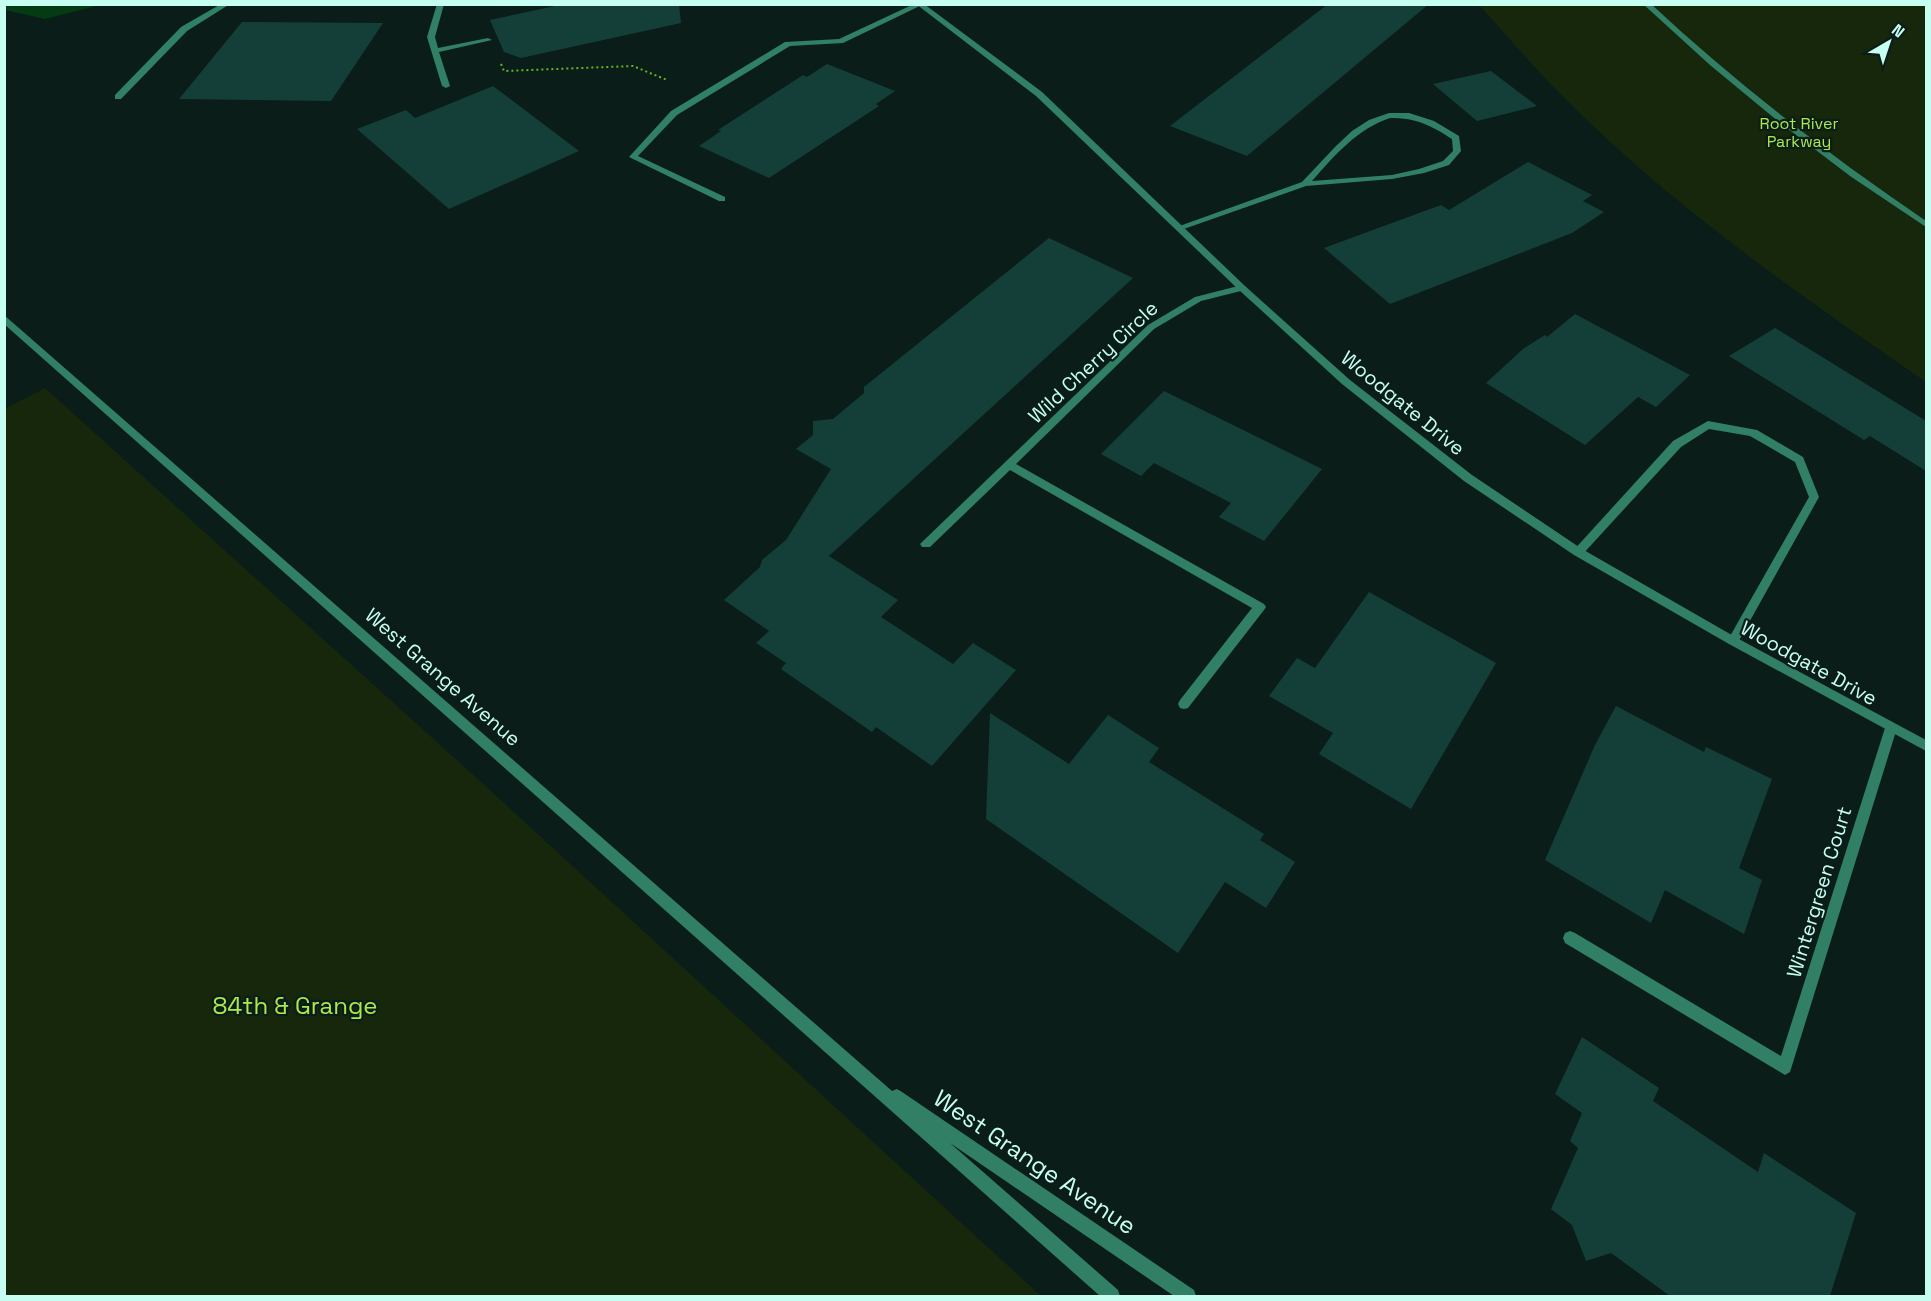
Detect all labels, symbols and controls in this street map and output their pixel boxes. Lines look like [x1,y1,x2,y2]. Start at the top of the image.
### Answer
north arrow [1859,12,1919,72]
text: N [1887,19,1909,42]
park label: Root River Parkway [1760,113,1838,152]
street label: Wild Cherry Circle [1023,295,1163,429]
street label: Woodgate Drive [1336,345,1470,461]
street label: West Grange Avenue [360,602,526,752]
street label: Woodgate Drive [1736,615,1882,711]
street label: Wintergreen Court [1781,803,1857,981]
park label: 84th & Grange [212,990,378,1021]
street label: West Grange Avenue [928,1083,1142,1241]

